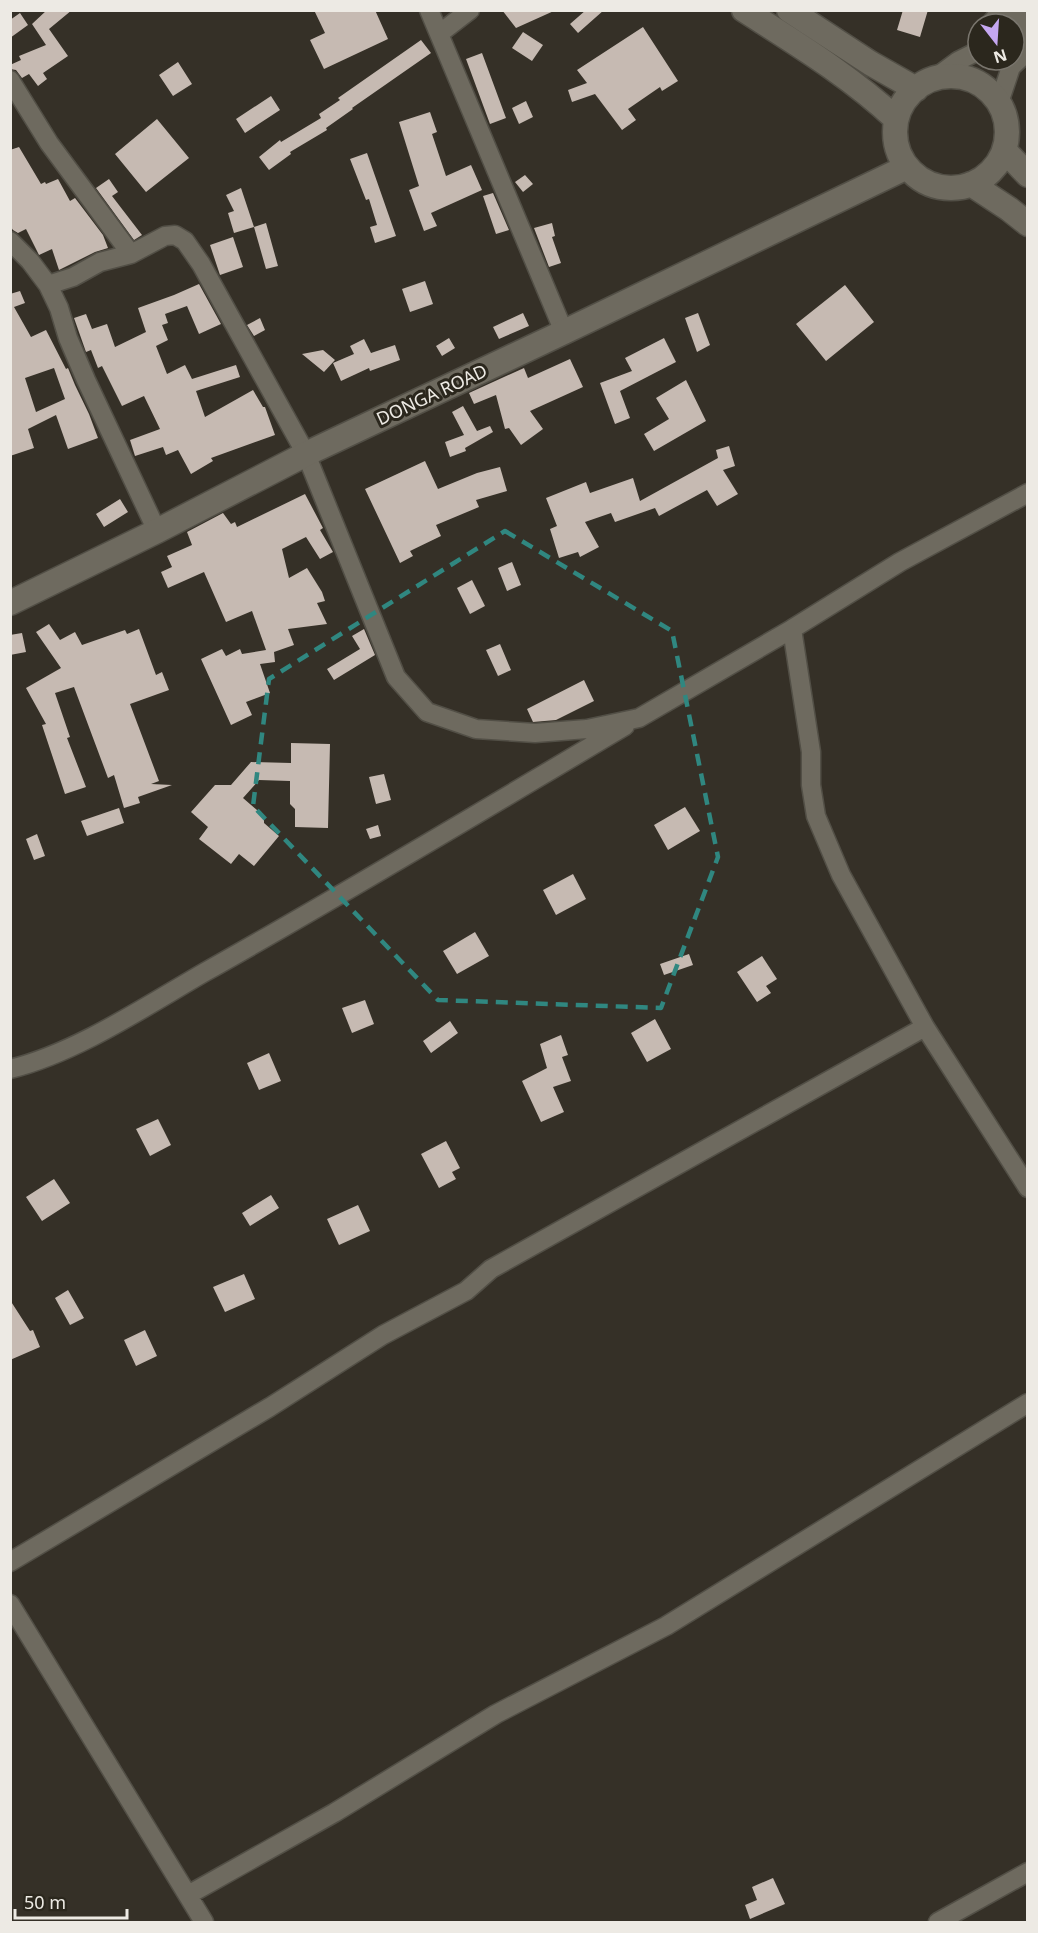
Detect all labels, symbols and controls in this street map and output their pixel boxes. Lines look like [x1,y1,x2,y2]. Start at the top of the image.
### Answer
north arrow [966,12,1026,72]
text: N [991,44,1010,69]
street label: DONGA ROAD [372,358,491,430]
scale bar [15,1882,128,1920]
text: 50 m [24,1890,66,1914]

